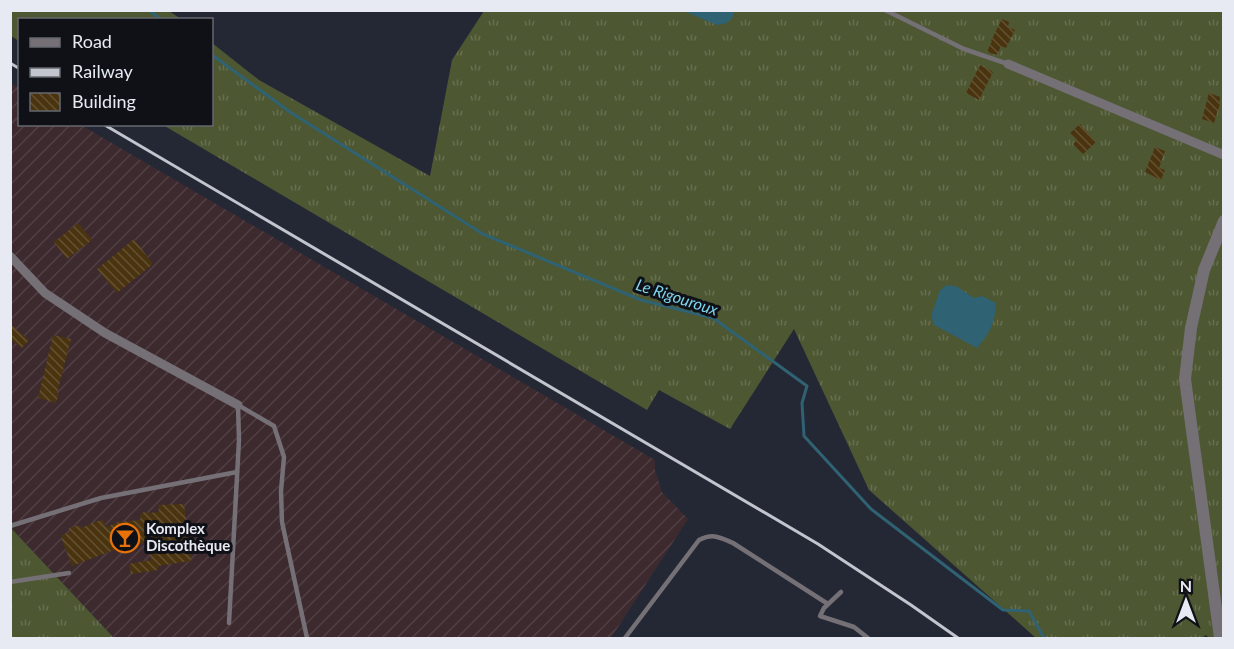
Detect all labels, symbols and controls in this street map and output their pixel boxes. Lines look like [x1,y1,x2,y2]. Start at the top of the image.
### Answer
legend [18,18,213,126]
text: Road [72,30,112,52]
text: Railway [72,60,133,82]
text: Building [72,90,136,112]
water label: Le Rigouroux [634,274,721,319]
place label: Komplex Discothèque [146,519,230,554]
bar icon: Komplex Discothèque [109,522,141,554]
north arrow [1156,571,1216,631]
text: N [1180,576,1192,595]

